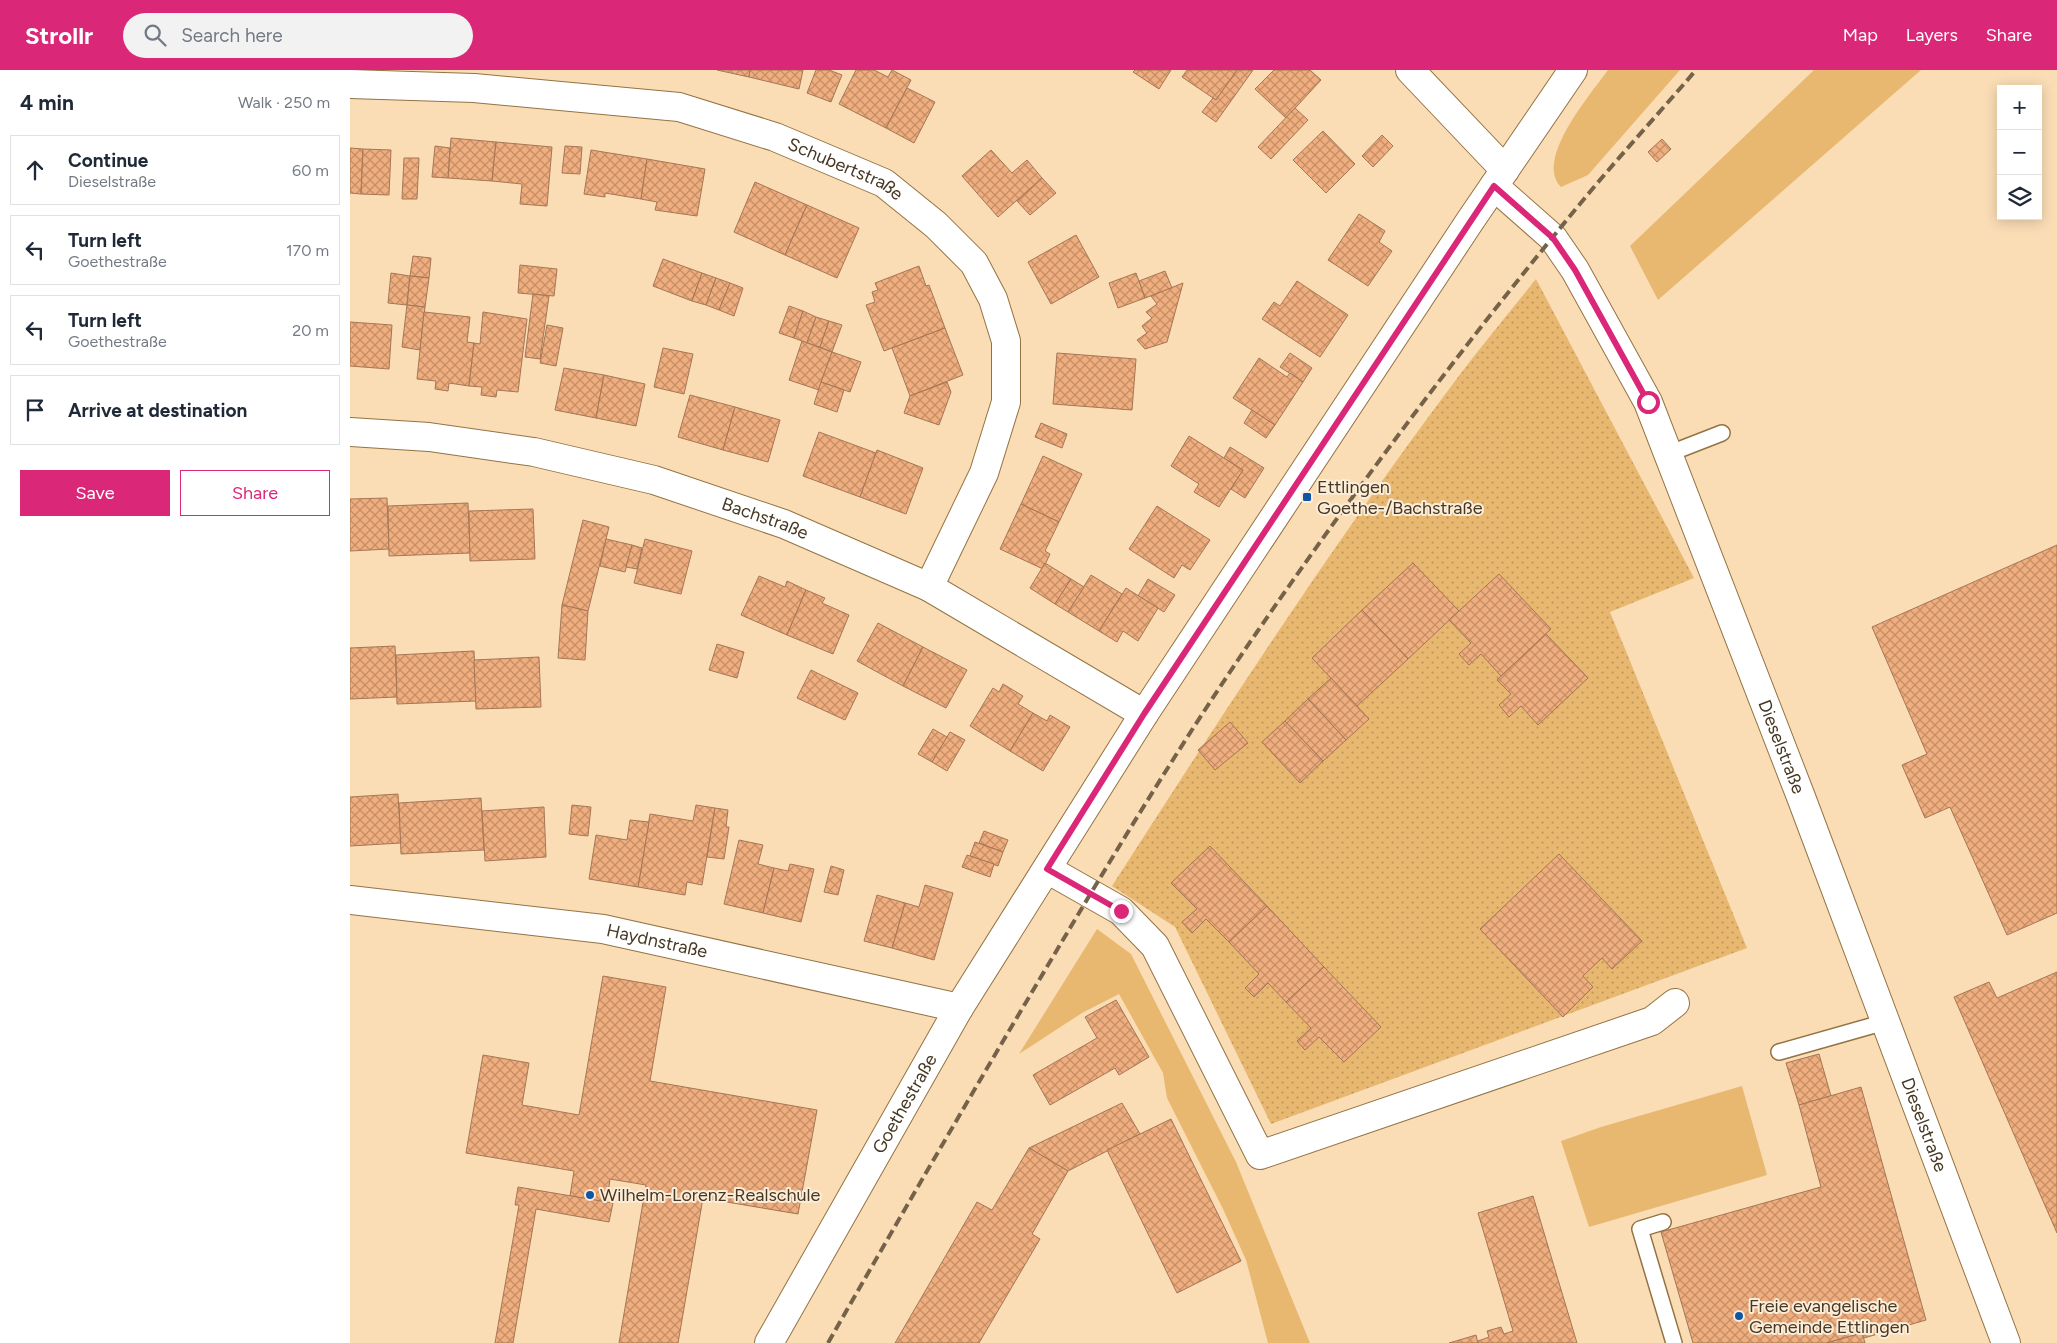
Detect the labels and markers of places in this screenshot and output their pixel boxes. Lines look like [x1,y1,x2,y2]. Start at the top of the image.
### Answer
place label: Ettlingen Goethe-/Bachstraße [1317,476,1483,519]
marker: Ettlingen Goethe-/Bachstraße [1301,491,1313,503]
place label: Wilhelm-Lorenz-Realschule [600,1184,821,1206]
marker: Wilhelm-Lorenz-Realschule [584,1189,596,1201]
place label: Freie evangelische Gemeinde Ettlingen [1749,1295,1910,1338]
marker: Freie evangelische Gemeinde Ettlingen [1733,1310,1745,1322]

